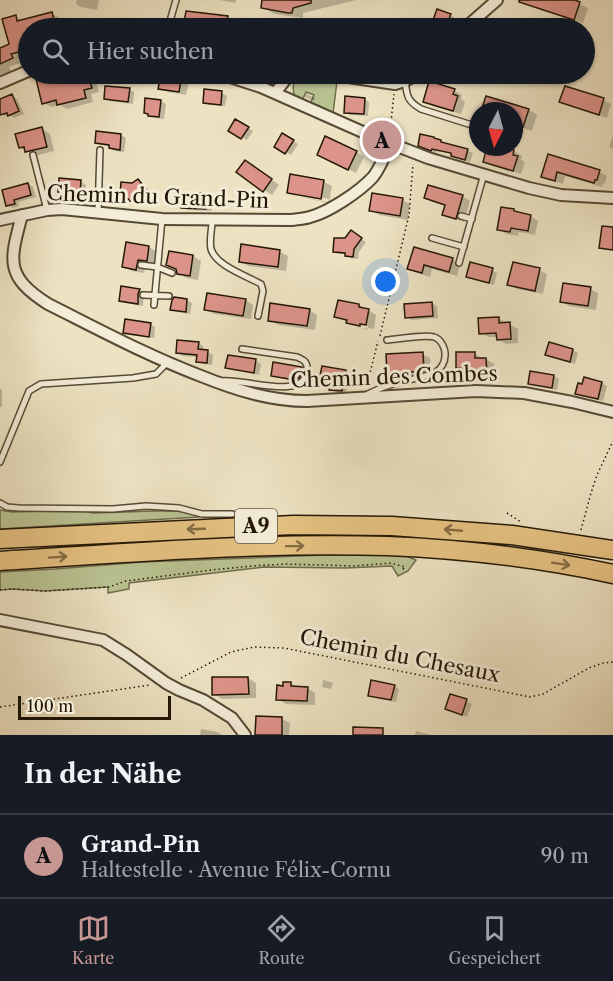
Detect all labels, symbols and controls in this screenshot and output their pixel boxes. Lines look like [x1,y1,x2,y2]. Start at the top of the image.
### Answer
search box [18,18,595,84]
icon: search [39,35,72,68]
text: Hier suchen [87,38,214,65]
north arrow [469,102,523,156]
pin: A [362,118,401,162]
street label: Chemin du Grand-Pin [46,180,270,213]
your location [371,267,400,296]
street label: Chemin des Combes [290,360,498,393]
road number: A9 [235,509,277,543]
one-way arrow [186,523,206,534]
one-way arrow [444,524,464,535]
one-way arrow [285,540,305,552]
one-way arrow [48,552,68,563]
one-way arrow [550,559,570,570]
street label: Chemin du Chesaux [298,624,503,687]
scale bar [18,693,171,720]
text: 100 m [27,696,73,716]
text: In der Nähe [24,758,181,790]
text: Grand-Pin [81,831,200,858]
text: A [36,844,51,868]
text: 90 m [541,844,589,868]
text: Haltestelle · Avenue Félix-Cornu [81,858,391,882]
tab: Karte [72,912,114,968]
tab: Route [259,912,304,968]
tab: Gespeichert [449,912,541,968]

